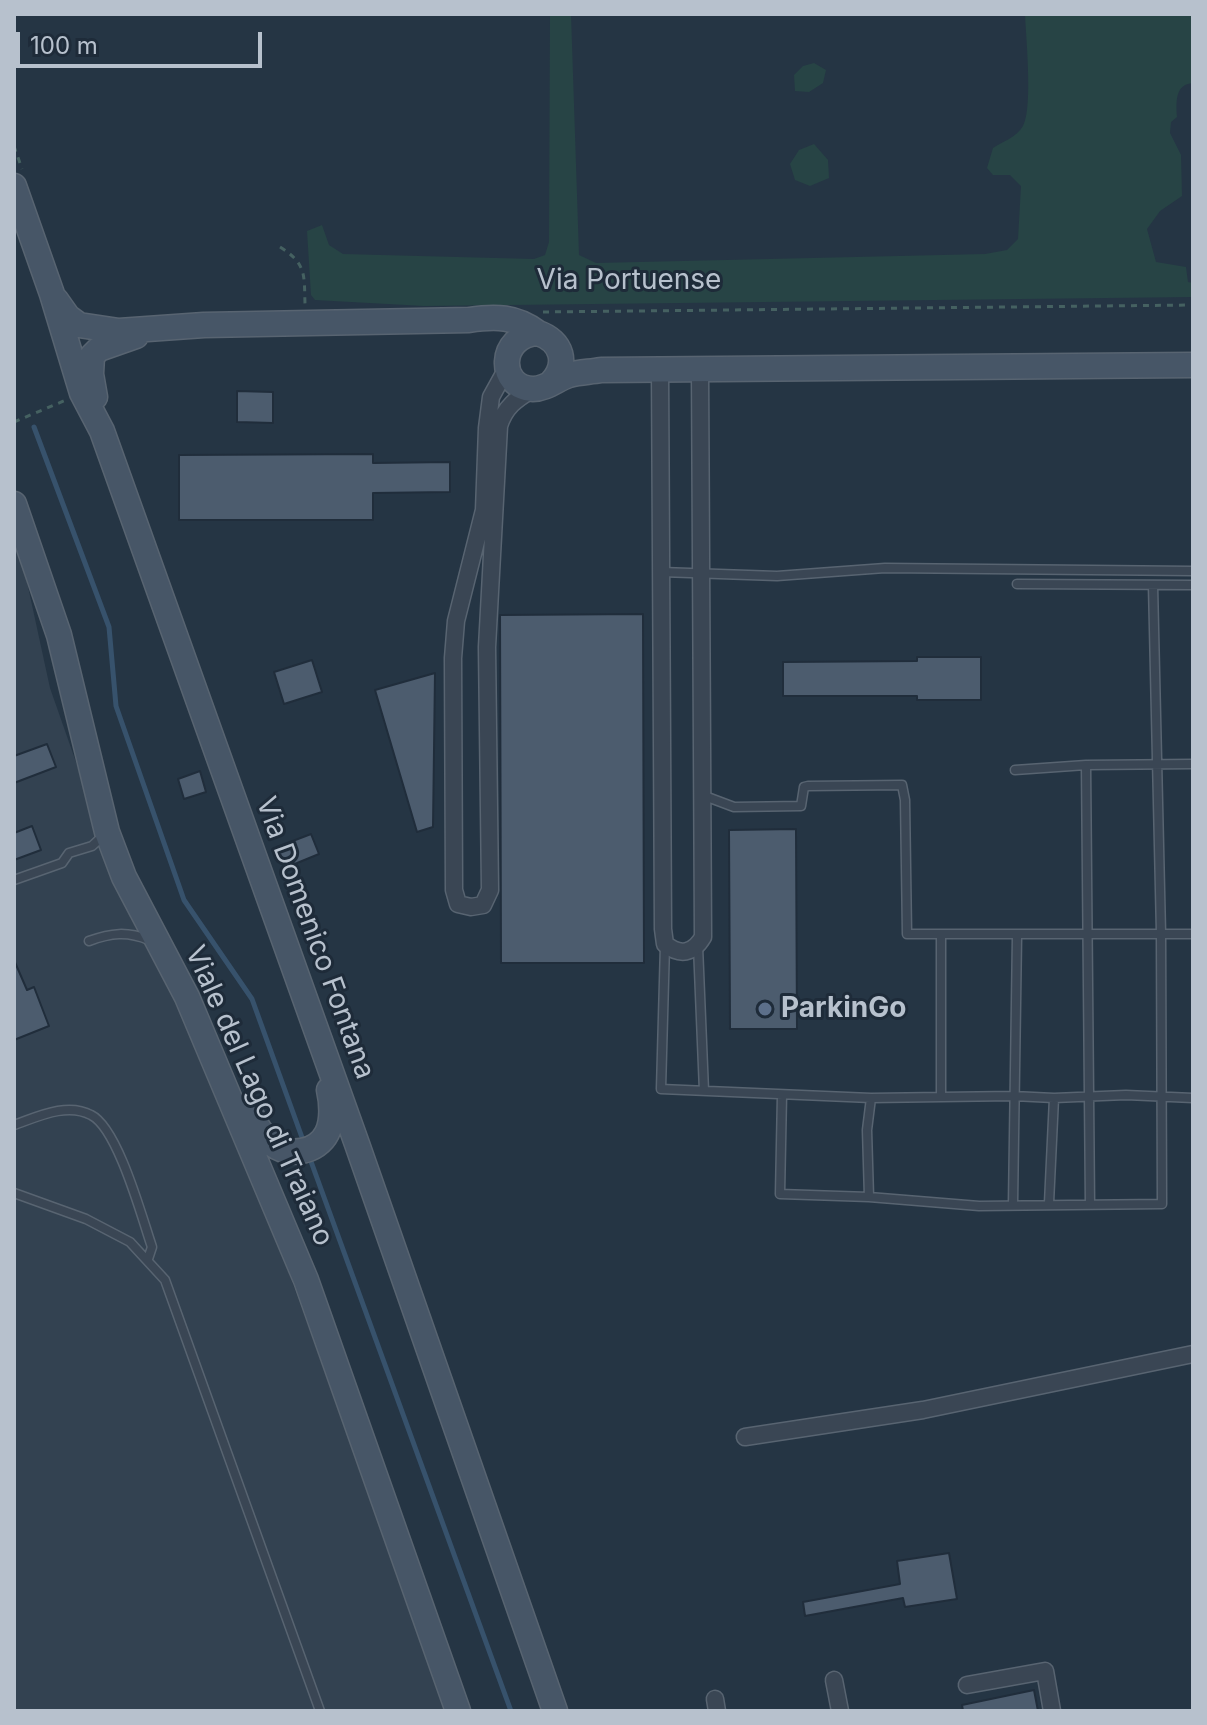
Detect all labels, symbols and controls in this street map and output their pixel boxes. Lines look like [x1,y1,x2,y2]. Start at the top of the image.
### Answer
scale bar [20,16,266,66]
text: 100 m [30,31,98,60]
street label: Via Portuense [537,264,721,298]
street label: Via Domenico Fontana [248,792,382,1084]
street label: Viale del Lago di Traiano [178,941,340,1251]
place label: ParkinGo [781,992,906,1026]
marker: ParkinGo [756,1000,774,1018]

